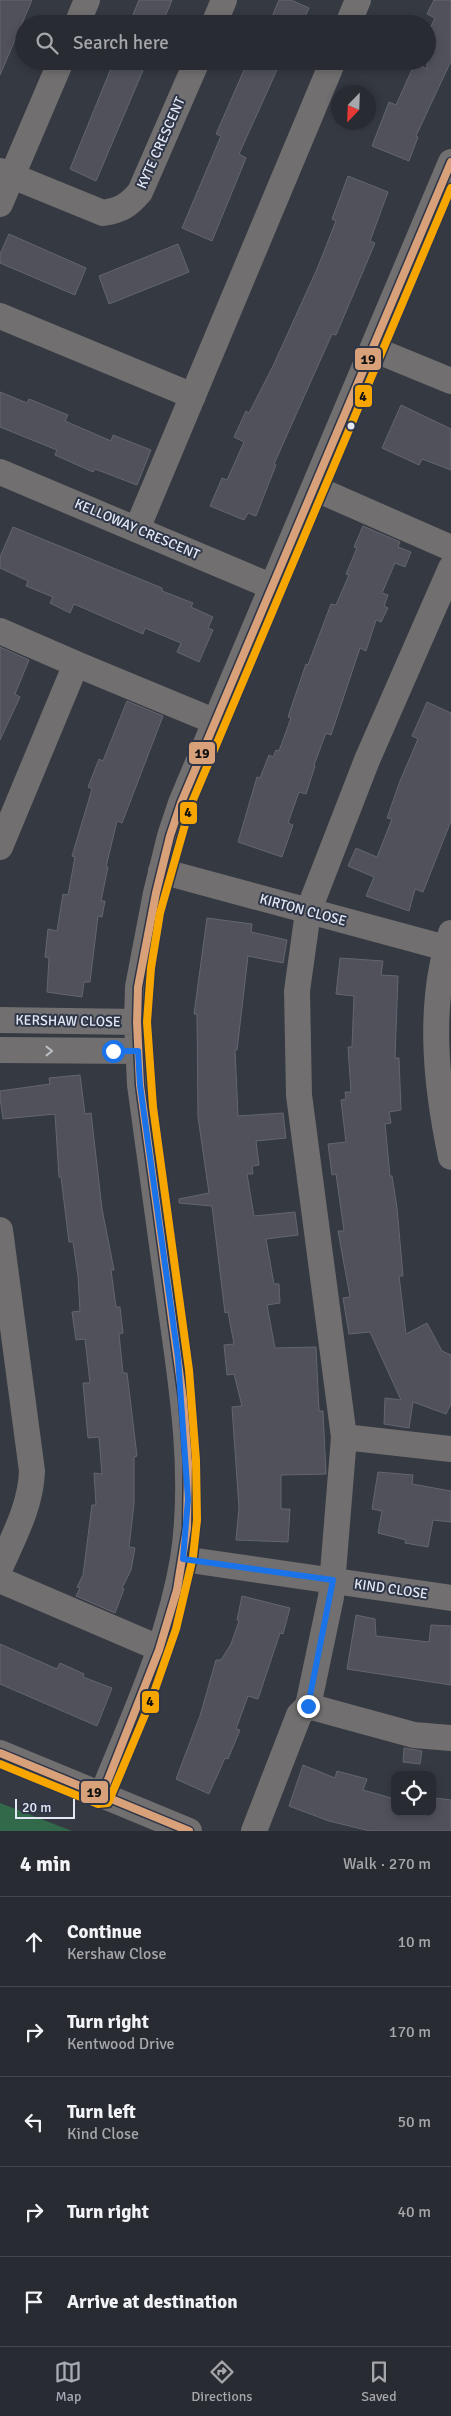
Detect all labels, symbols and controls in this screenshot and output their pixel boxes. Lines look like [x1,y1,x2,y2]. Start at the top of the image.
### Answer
search box [15,15,436,70]
icon: search [33,29,61,57]
text: Search here [73,31,169,55]
north arrow [331,85,376,130]
street label: KYTE CRESCENT [133,94,189,191]
line badge: 19 [354,347,382,371]
text: 19 [360,351,376,368]
line badge: 4 [354,384,373,408]
text: 4 [359,388,367,405]
unlabelled marker [346,421,356,431]
street label: KELLOWAY CRESCENT [72,495,202,563]
line badge: 19 [188,741,216,765]
text: 19 [194,745,210,762]
line badge: 4 [179,801,198,825]
text: 4 [184,804,192,821]
street label: KIRTON CLOSE [258,890,348,930]
street label: KERSHAW CLOSE [15,1012,121,1030]
route start [102,1040,125,1063]
one-way arrow [45,1045,53,1056]
street label: KIND CLOSE [353,1575,429,1603]
line badge: 4 [141,1690,160,1714]
text: 4 [146,1693,154,1710]
route end [297,1695,320,1718]
map controls [391,1771,436,1816]
button: locate [391,1771,436,1816]
line badge: 19 [80,1780,109,1804]
text: 19 [86,1784,102,1801]
scale bar [15,1796,75,1819]
text: 20 m [22,1799,51,1816]
text: 4 min [20,1851,71,1877]
text: Walk · 270 m [343,1854,431,1874]
text: Continue [67,1920,142,1944]
icon: ahead [20,1928,48,1956]
text: 10 m [397,1932,431,1952]
text: Kershaw Close [67,1944,166,1964]
text: Turn right [67,2010,149,2034]
icon: right [20,2018,48,2046]
text: 170 m [389,2022,431,2042]
text: Kentwood Drive [67,2034,175,2054]
text: Turn left [67,2100,136,2124]
icon: left [20,2108,48,2136]
text: 50 m [397,2112,431,2132]
text: Kind Close [67,2124,139,2144]
icon: right [20,2198,48,2226]
text: Turn right [67,2200,149,2224]
text: 40 m [397,2202,431,2222]
icon: arrive [20,2288,48,2316]
text: Arrive at destination [67,2290,238,2314]
tab: Map [54,2358,82,2405]
tab: Directions [191,2358,252,2405]
tab: Saved [361,2358,397,2405]

